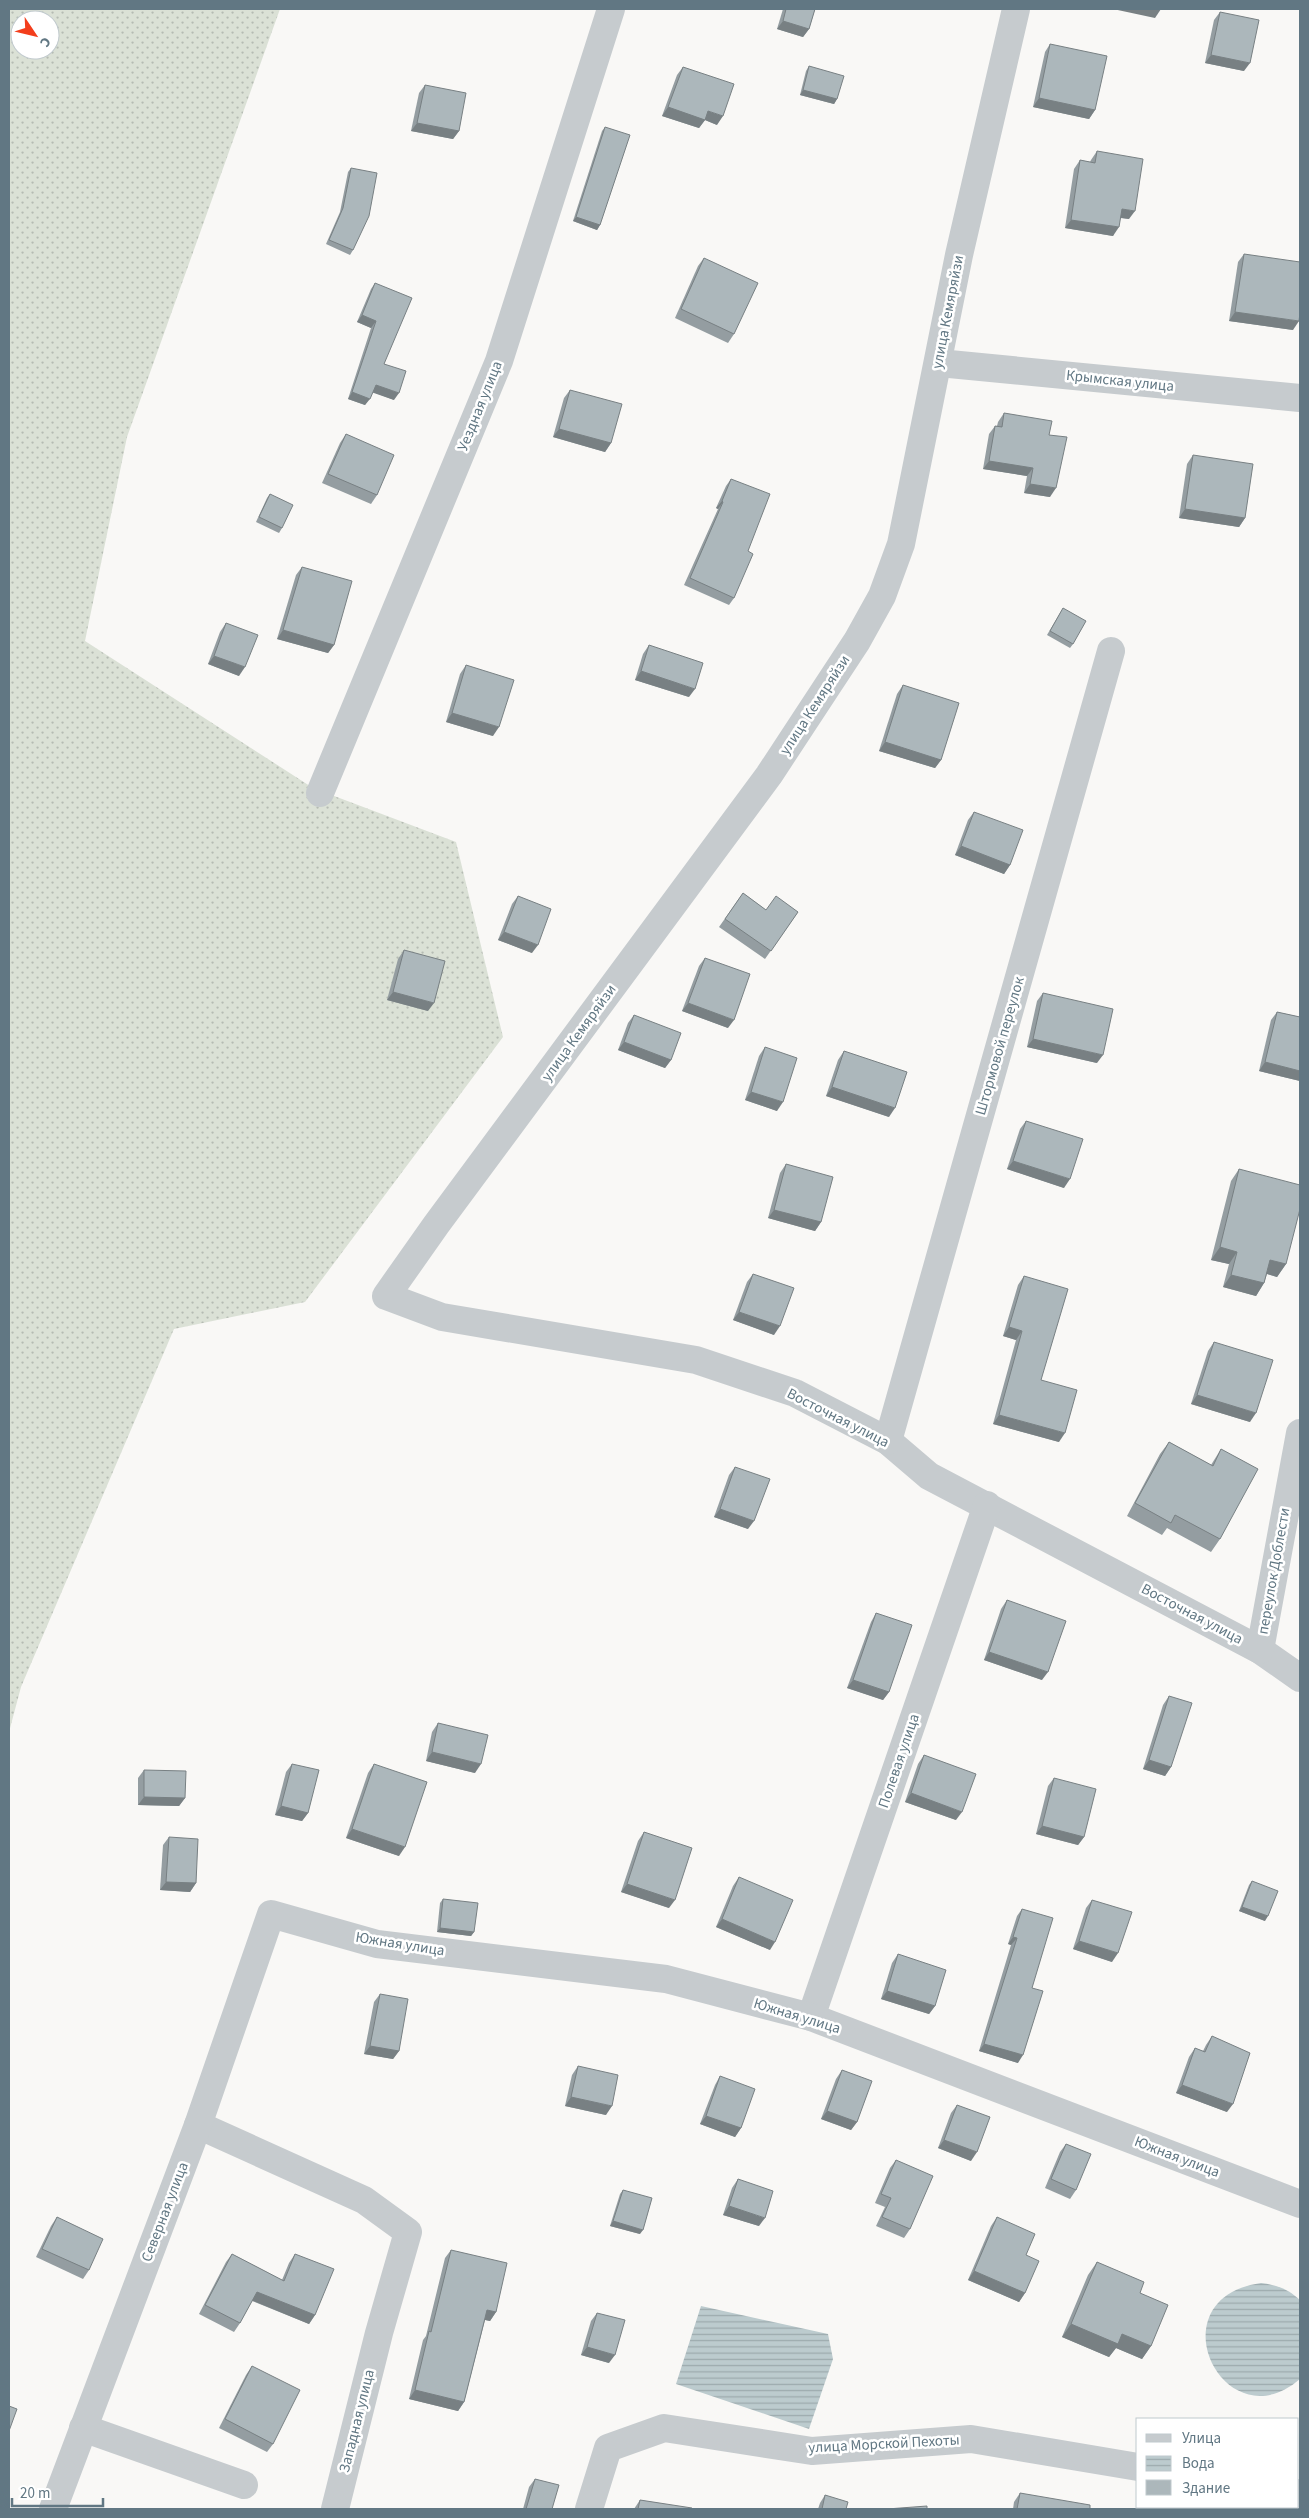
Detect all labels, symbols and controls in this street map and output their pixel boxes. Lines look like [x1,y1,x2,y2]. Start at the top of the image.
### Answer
north arrow [10,10,60,60]
text: С [34,33,55,51]
street label: улица Кемяряйзи [927,253,969,371]
street label: Уездная улица [452,358,508,454]
street label: Крымская улица [1065,365,1175,397]
street label: улица Кемяряйзи [775,651,855,759]
street label: Штормовой переулок [970,974,1030,1118]
street label: улица Кемяряйзи [537,980,621,1086]
street label: Восточная улица [783,1383,893,1453]
street label: переулок Доблести [1253,1506,1295,1636]
street label: Восточная улица [1138,1578,1246,1650]
street label: Полевая улица [873,1711,925,1811]
street label: Южная улица [354,1927,446,1961]
street label: Южная улица [751,1993,843,2039]
street label: Южная улица [1131,2131,1223,2183]
street label: Северная улица [136,2159,194,2265]
street label: Западная улица [334,2367,380,2475]
legend [1136,2418,1299,2508]
text: Улица [1182,2428,1221,2449]
street label: улица Морской Пехоты [808,2430,960,2458]
text: Вода [1182,2453,1215,2474]
scale bar [12,2476,104,2508]
text: Здание [1182,2478,1230,2499]
text: 20 m [20,2483,50,2504]

